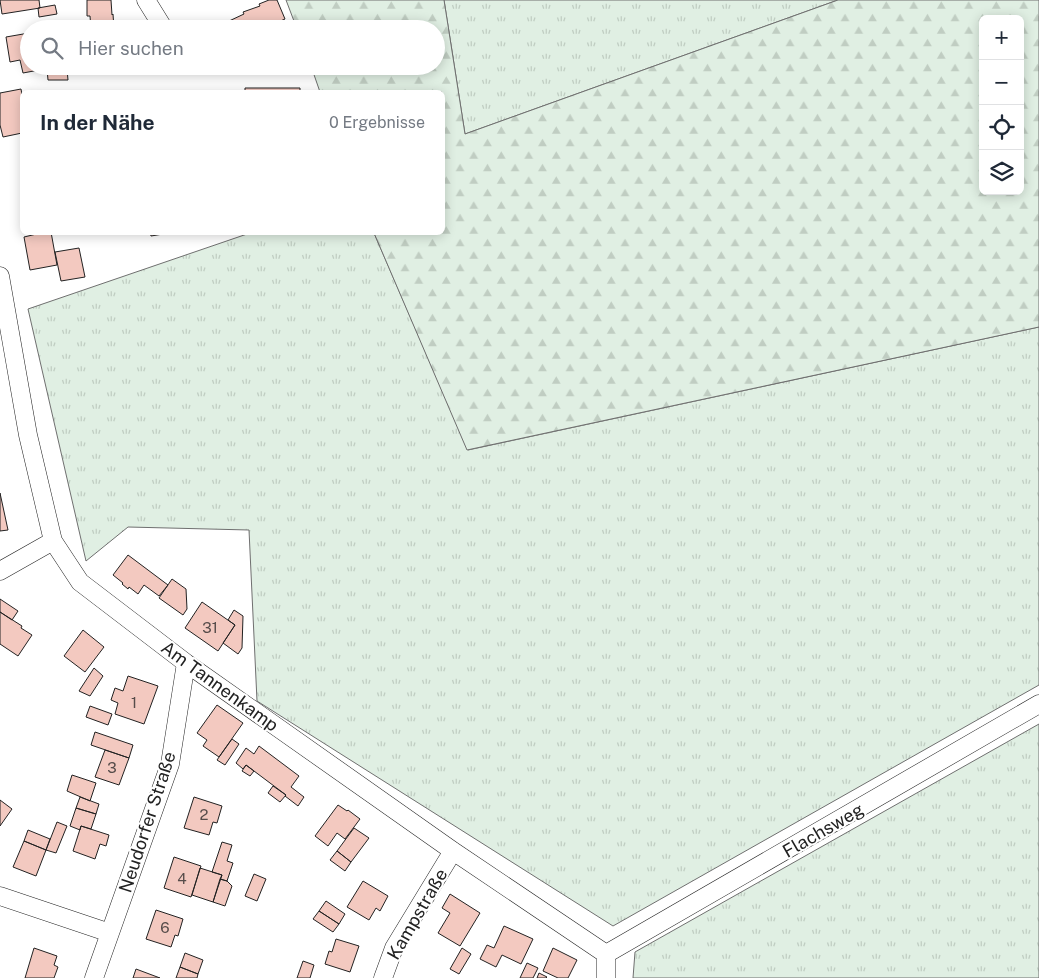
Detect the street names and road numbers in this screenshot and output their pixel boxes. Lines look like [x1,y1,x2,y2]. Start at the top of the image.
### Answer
street label: Am Tannenkamp [157,636,283,736]
street label: Neudorfer Straße [114,749,180,895]
street label: Flachsweg [779,798,867,862]
street label: Kampstraße [382,865,452,963]

